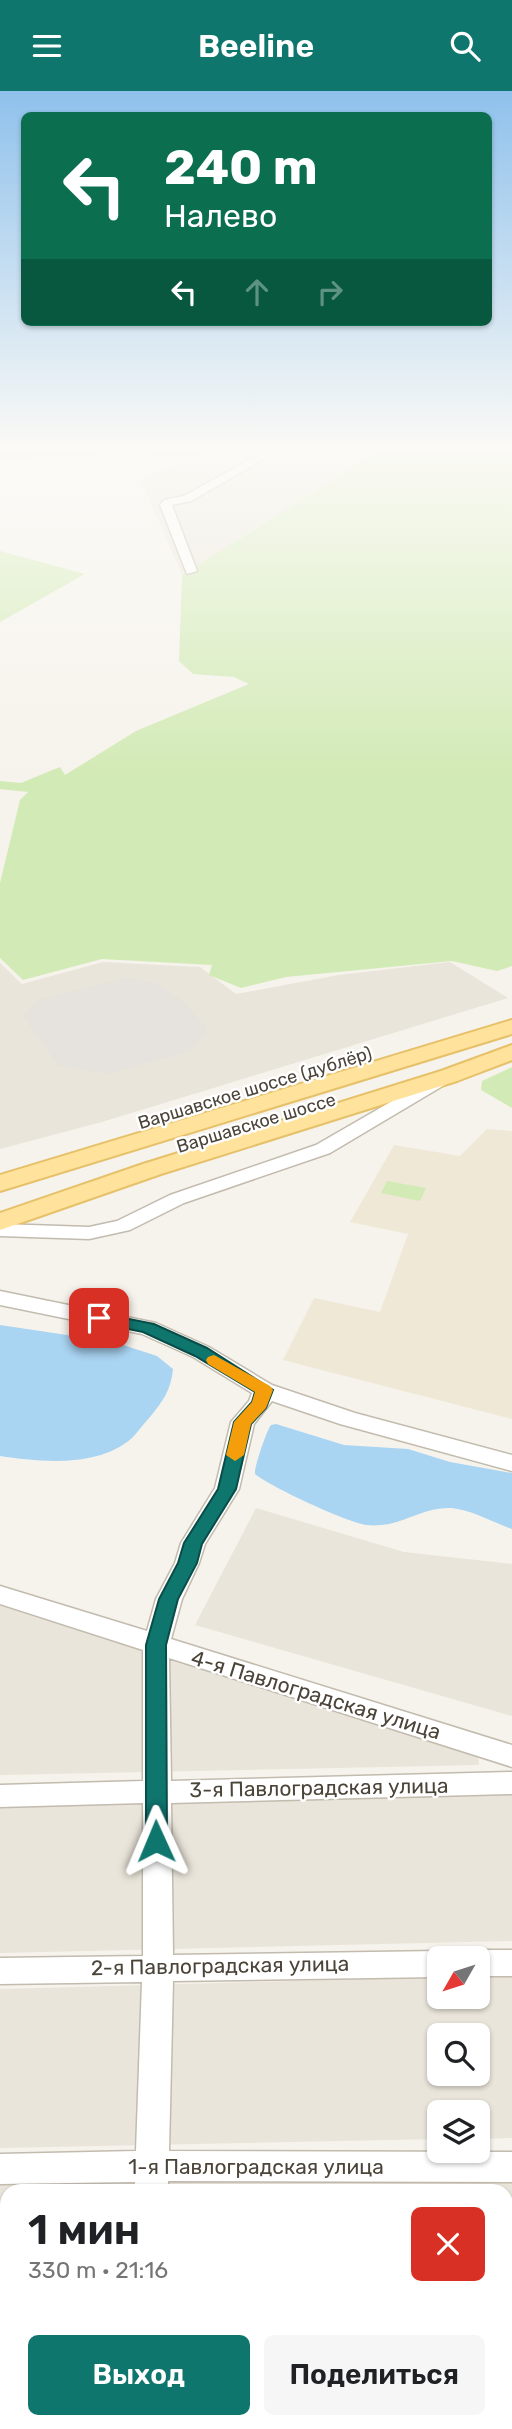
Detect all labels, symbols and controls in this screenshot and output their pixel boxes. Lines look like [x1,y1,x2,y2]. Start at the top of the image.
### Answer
icon: menu [28,27,66,65]
text: Beeline [198,27,314,65]
icon: search [446,27,484,65]
text: 240 m [164,138,318,196]
icon: left [49,140,140,231]
text: Налево [164,197,277,235]
icon: left [165,273,203,311]
icon: ahead [238,273,276,311]
icon: right [311,273,349,311]
street label: Варшавское шоссе (дублёр) [135,1042,375,1134]
street label: Варшавское шоссе [174,1089,338,1157]
pin [69,1288,129,1348]
icon: arrive [80,1299,118,1337]
street label: 4-я Павлоградская улица [188,1645,444,1744]
street label: 3-я Павлоградская улица [189,1773,449,1802]
position arrow [119,1804,193,1878]
north arrow [427,1946,490,2009]
map controls [427,1946,490,2163]
street label: 2-я Павлоградская улица [91,1951,349,1980]
button: search [427,2023,490,2086]
button: layers [427,2100,490,2163]
street label: 1-я Павлоградская улица [128,2154,384,2179]
text: 1 мин [28,2205,140,2255]
button: close [411,2207,485,2281]
text: 330 m · 21:16 [28,2256,168,2284]
button: Выход [28,2335,250,2415]
button: Поделиться [264,2335,485,2415]

